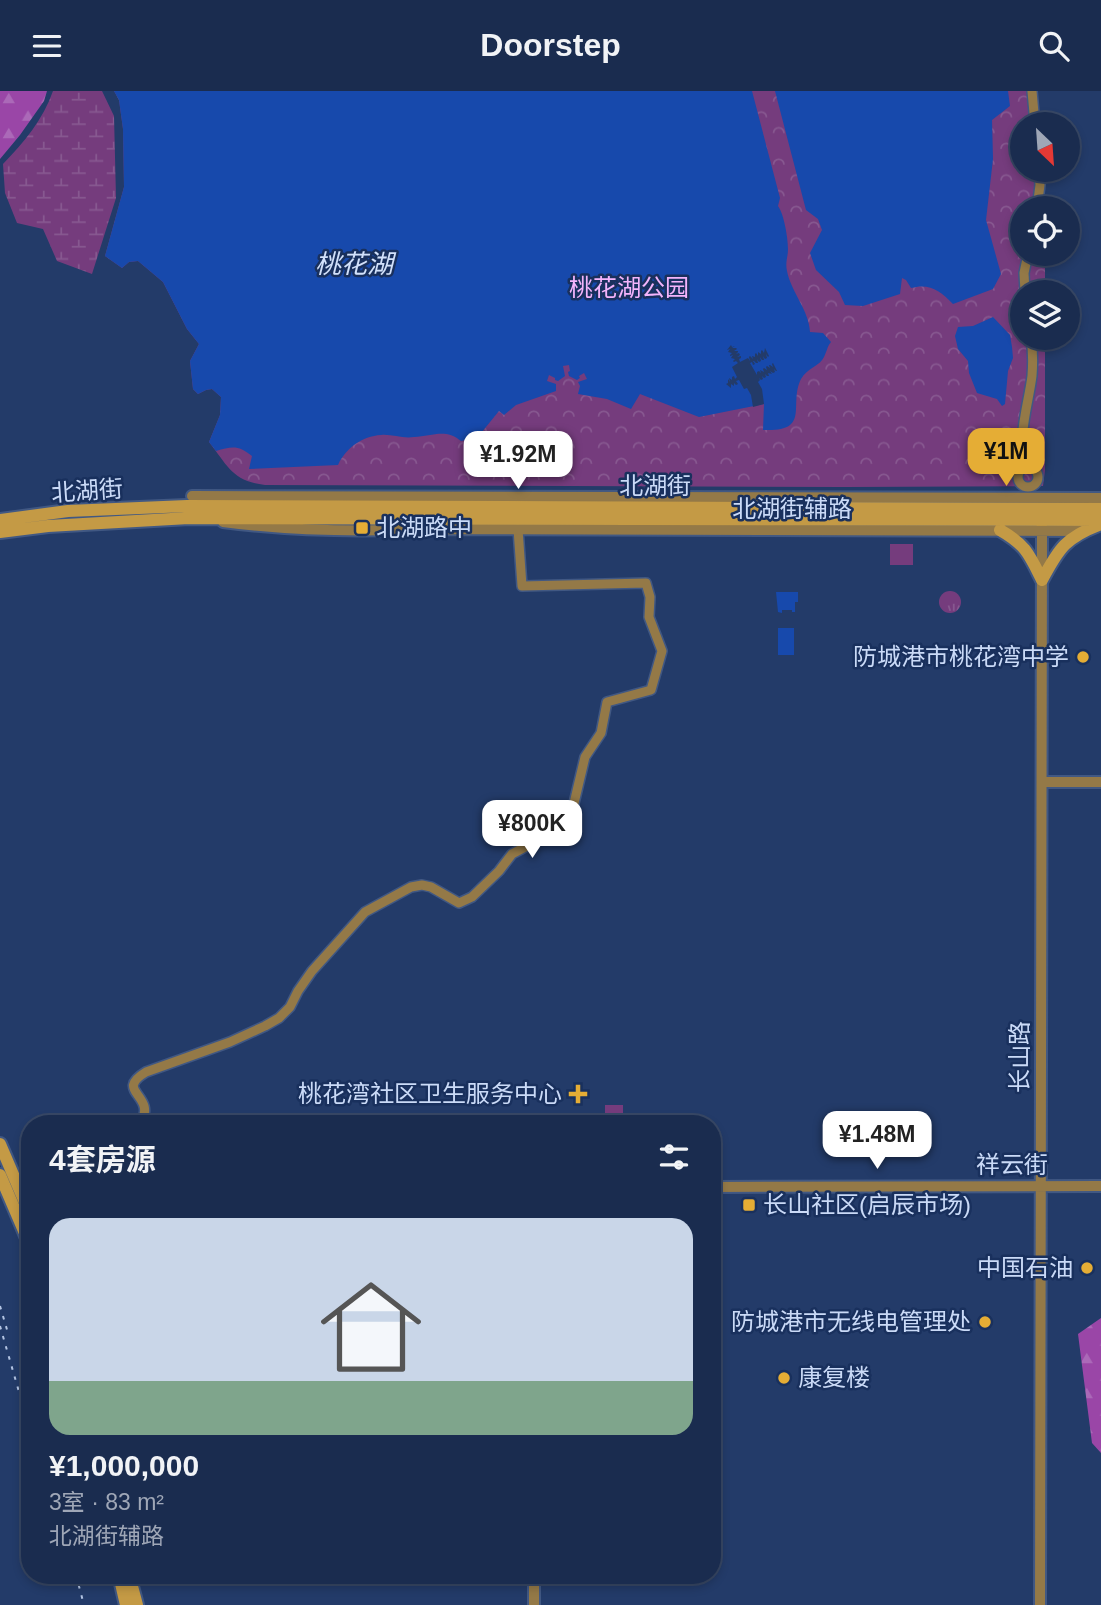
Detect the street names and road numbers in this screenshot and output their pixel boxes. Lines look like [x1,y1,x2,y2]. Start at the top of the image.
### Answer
street label: 北湖街 [619,472,691,499]
street label: 北湖街 [50,475,124,506]
street label: 北湖街辅路 [732,495,852,522]
street label: 长山路 [1006,1021,1033,1093]
street label: 祥云街 [976,1151,1048,1178]

